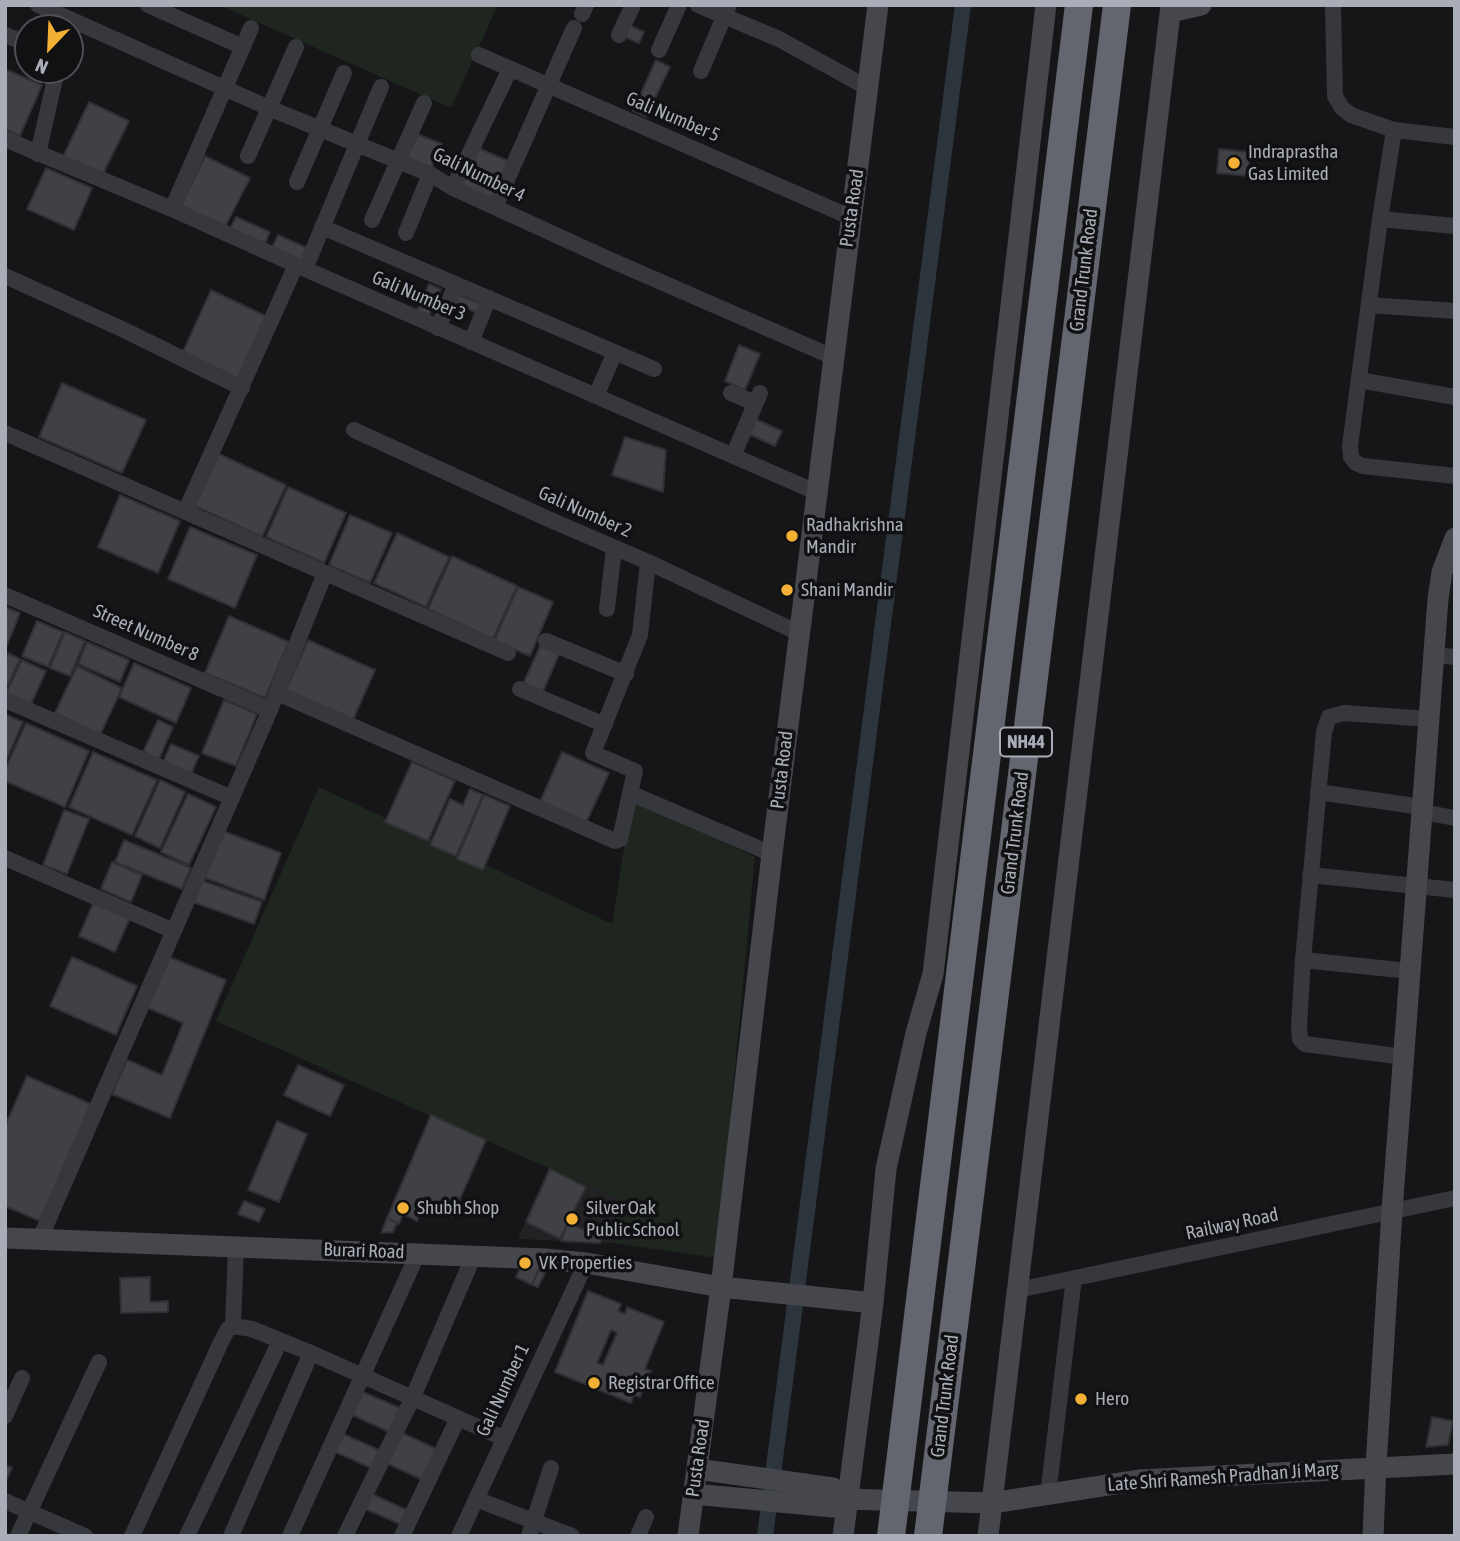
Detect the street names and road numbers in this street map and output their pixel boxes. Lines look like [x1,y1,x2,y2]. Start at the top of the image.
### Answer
street label: Gali Number 5 [623,87,723,147]
street label: Gali Number 4 [429,143,529,207]
street label: Pusta Road [835,168,869,248]
street label: Grand Trunk Road [1065,207,1103,333]
street label: Gali Number 3 [369,266,469,326]
street label: Gali Number 2 [535,481,635,543]
street label: Street Number 8 [90,600,202,666]
road number: NH44 [1000,728,1052,756]
street label: Pusta Road [766,730,798,810]
street label: Grand Trunk Road [996,770,1034,896]
street label: Railway Road [1184,1203,1280,1245]
street label: Burari Road [323,1238,405,1264]
street label: Grand Trunk Road [926,1333,964,1459]
street label: Gali Number 1 [472,1340,534,1440]
street label: Pusta Road [681,1418,715,1498]
street label: Late Shri Ramesh Pradhan Ji Marg [1107,1458,1339,1496]

